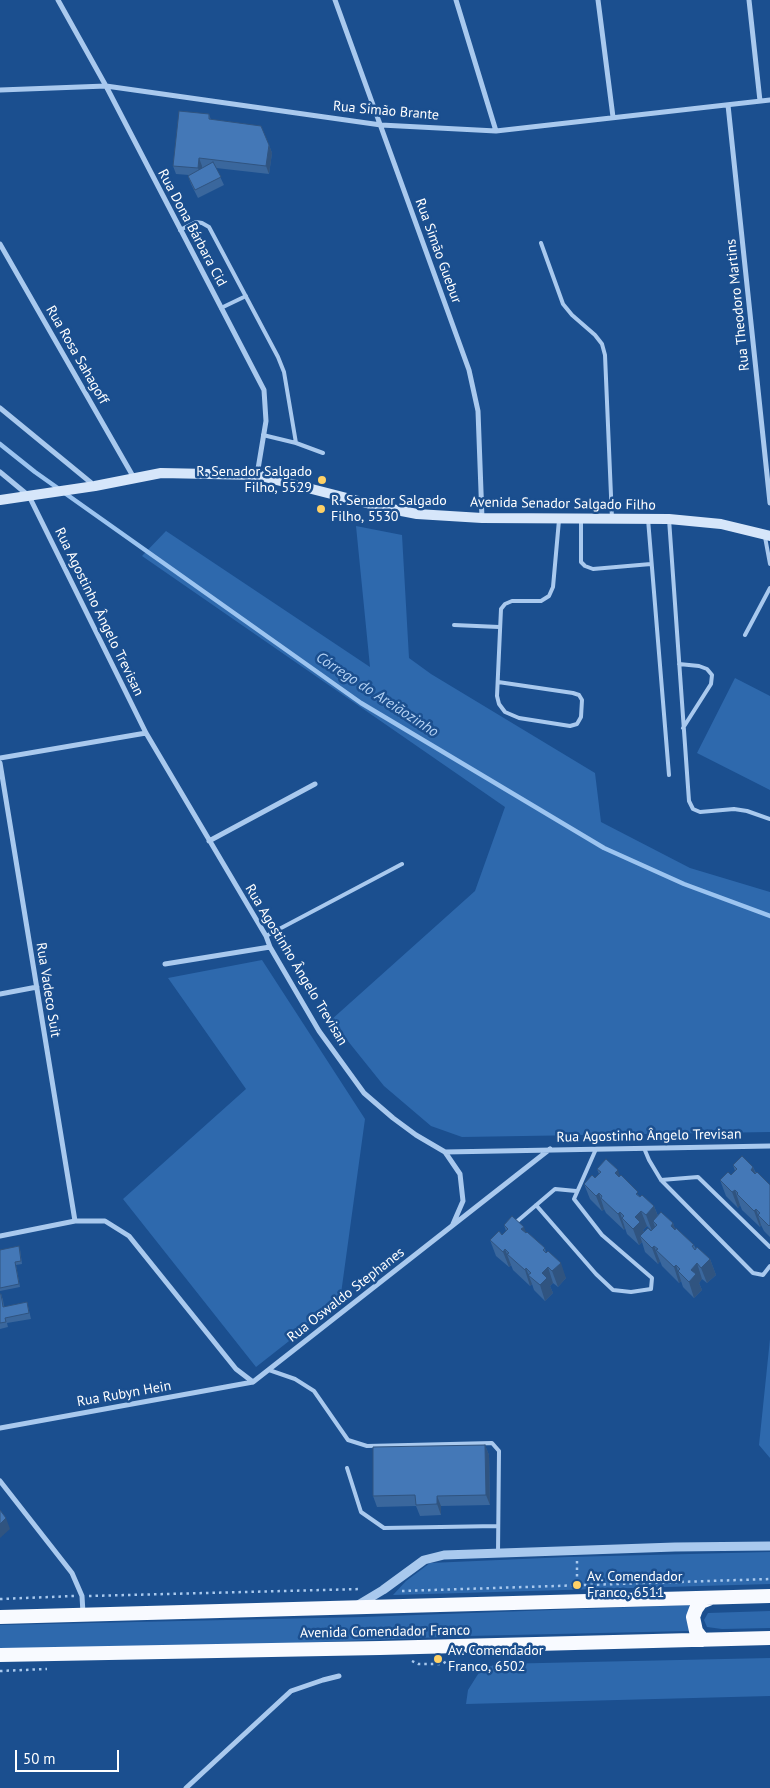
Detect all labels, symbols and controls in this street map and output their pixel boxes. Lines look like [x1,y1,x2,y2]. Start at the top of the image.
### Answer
street label: Rua Simão Brante [332,98,440,124]
street label: Rua Dona Bárbara Cid [154,166,230,290]
street label: Rua Simão Guebur [411,196,465,306]
street label: Rua Theodoro Martins [723,238,753,372]
street label: Rua Rosa Sahagoff [42,303,112,407]
place label: R. Senador Salgado Filho, 5529 [196,464,312,497]
marker: R. Senador Salgado Filho, 5529 [316,474,328,486]
place label: R. Senador Salgado Filho, 5530 [331,493,447,526]
street label: Avenida Senador Salgado Filho [470,494,656,514]
marker: R. Senador Salgado Filho, 5530 [315,503,327,515]
street label: Rua Agostinho Ângelo Trevisan [51,525,147,699]
water label: Córrego do Areiãozinho [312,649,442,741]
street label: Rua Agostinho Ângelo Trevisan [241,881,351,1049]
street label: Rua Vadeco Suit [32,941,64,1039]
street label: Rua Agostinho Ângelo Trevisan [556,1126,742,1146]
street label: Rua Oswaldo Stephanes [284,1244,408,1346]
street label: Rua Rubyn Hein [76,1377,172,1411]
place label: Av. Comendador Franco, 6511 [587,1569,683,1601]
marker: Av. Comendador Franco, 6511 [571,1579,583,1591]
street label: Avenida Comendador Franco [300,1622,470,1642]
place label: Av. Comendador Franco, 6502 [448,1643,544,1675]
marker: Av. Comendador Franco, 6502 [432,1653,444,1665]
scale bar [18,1740,121,1772]
text: 50 m [23,1749,56,1768]

